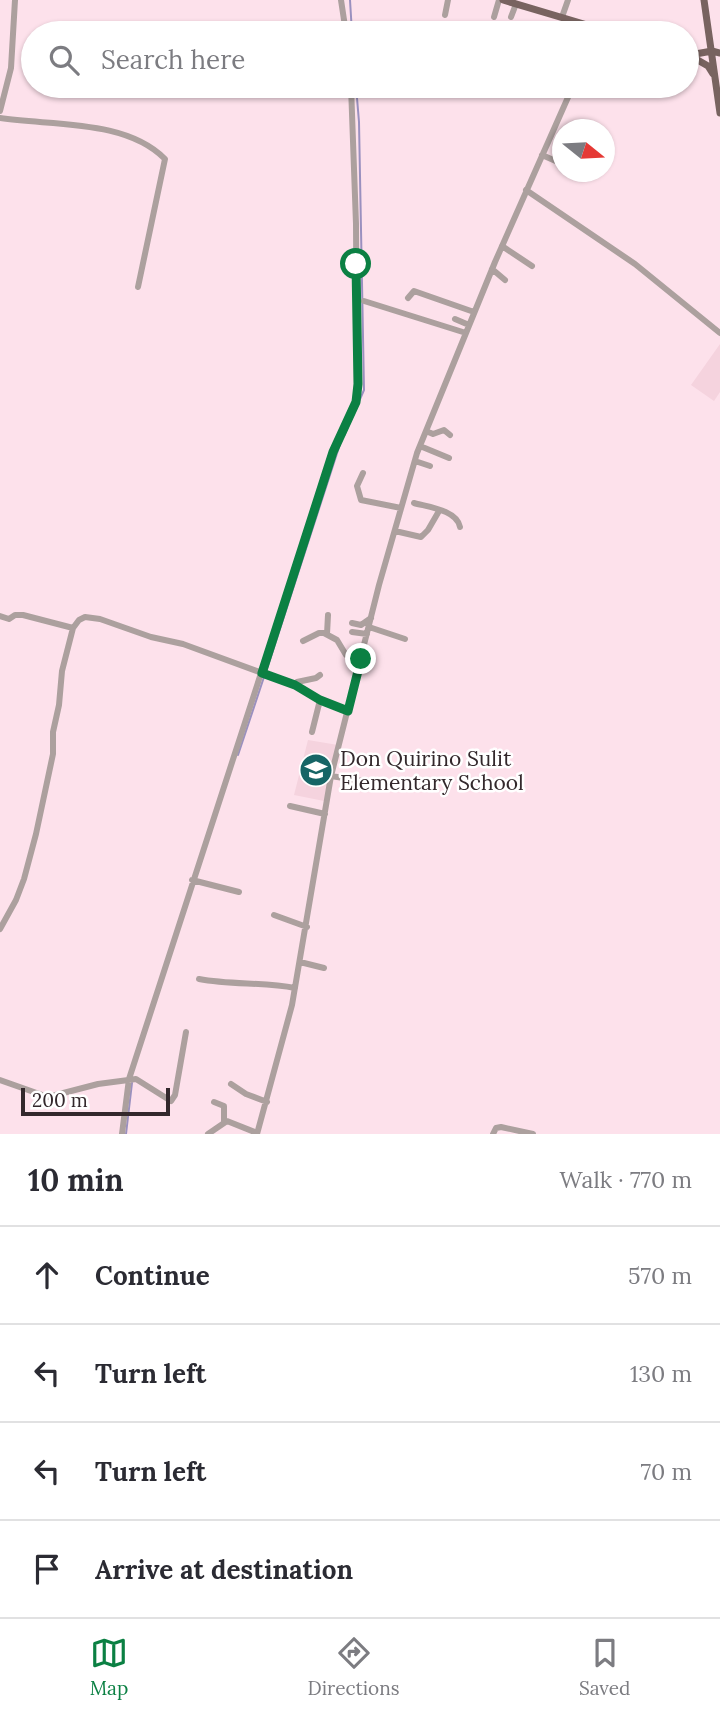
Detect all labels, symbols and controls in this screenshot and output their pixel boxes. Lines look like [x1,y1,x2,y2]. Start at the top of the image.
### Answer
search box [21,21,699,98]
icon: search [45,41,83,79]
text: Search here [101,43,245,76]
north arrow [552,119,615,182]
route start [340,248,371,279]
route end [345,643,376,674]
place label: Don Quirino Sulit Elementary School [340,745,524,796]
school or university icon: Don Quirino Sulit Elementary School [297,751,335,789]
scale bar [21,1085,170,1117]
text: 200 m [32,1088,88,1112]
text: 10 min [28,1161,124,1199]
text: Walk · 770 m [560,1165,692,1194]
icon: ahead [28,1256,66,1294]
text: Continue [95,1259,210,1292]
text: 570 m [628,1261,692,1290]
icon: left [28,1354,66,1392]
text: Turn left [95,1357,206,1390]
text: 130 m [630,1359,692,1388]
icon: left [28,1452,66,1490]
text: Turn left [95,1455,206,1488]
text: 70 m [641,1457,692,1486]
icon: arrive [28,1550,66,1588]
text: Arrive at destination [95,1553,353,1586]
tab: Map [90,1634,128,1700]
tab: Directions [308,1634,400,1700]
tab: Saved [579,1634,630,1700]

